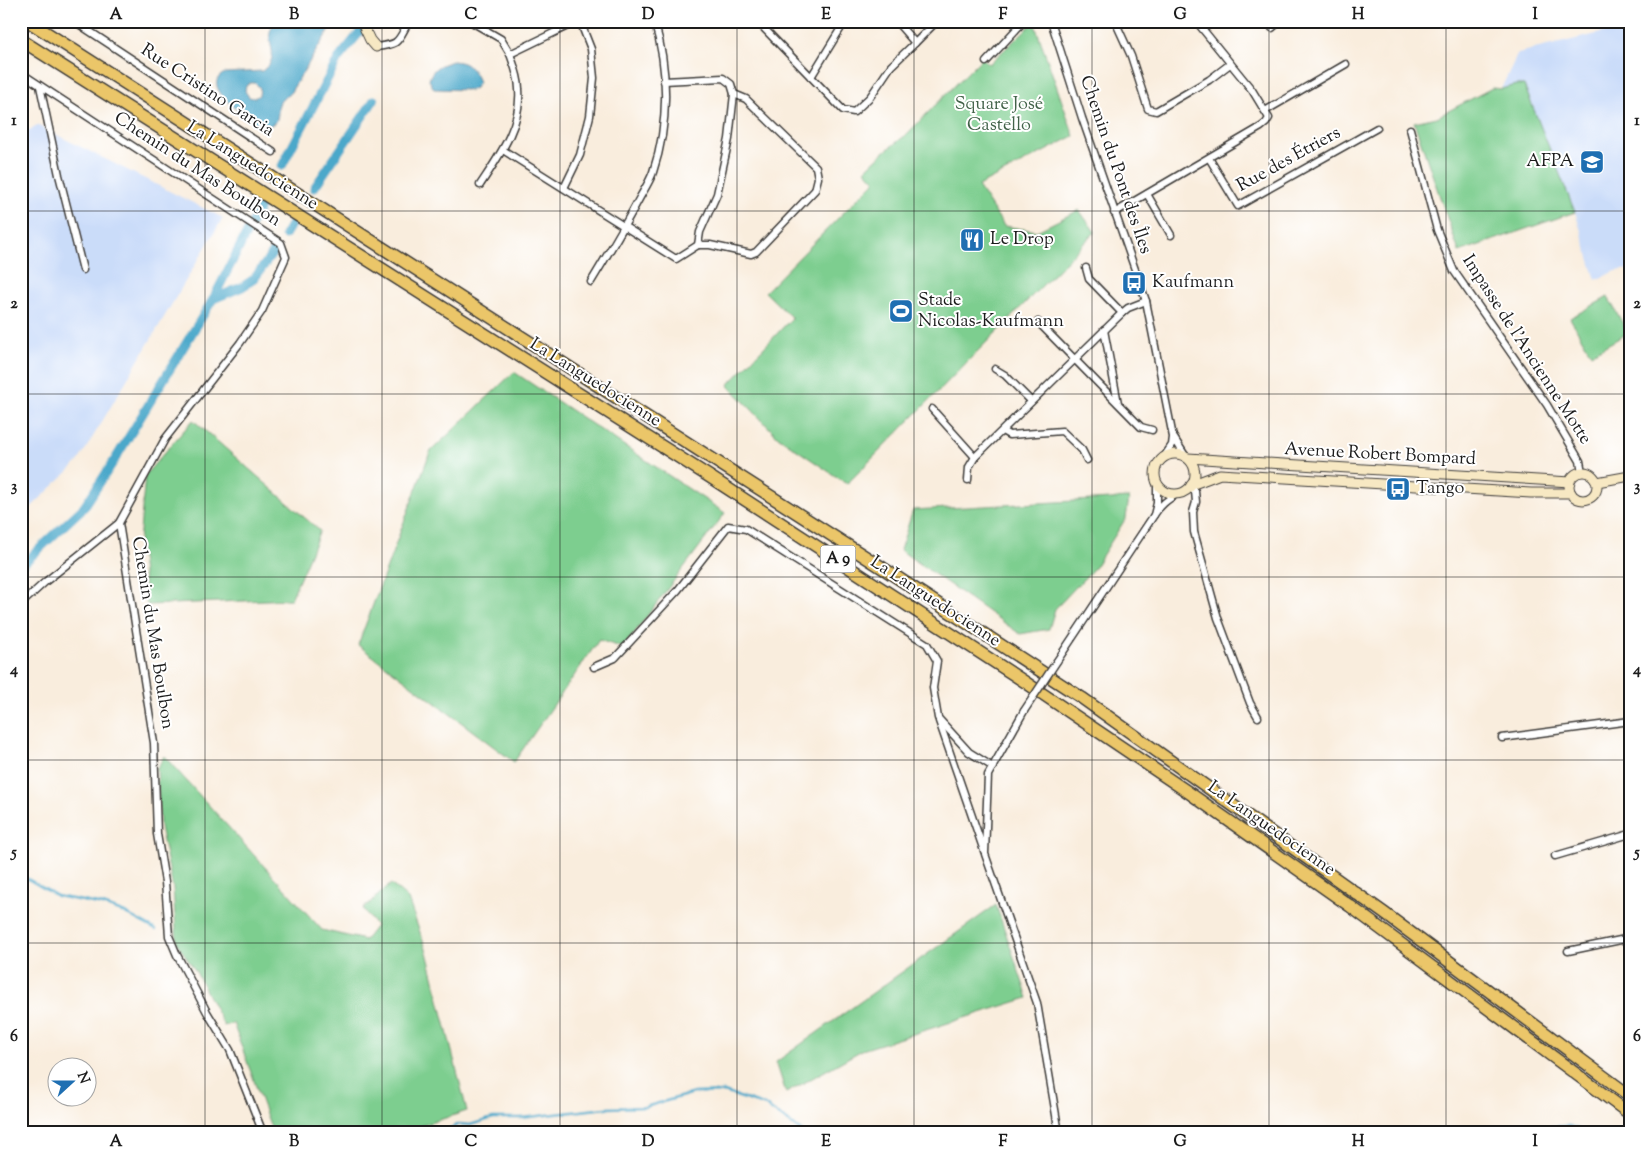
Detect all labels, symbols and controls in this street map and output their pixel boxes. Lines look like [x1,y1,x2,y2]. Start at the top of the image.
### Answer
text: A [110,4,123,27]
text: B [289,4,299,27]
text: C [465,4,478,27]
text: D [642,4,655,27]
text: E [821,4,831,27]
text: F [999,4,1008,27]
text: G [1173,4,1187,27]
text: H [1352,4,1365,27]
text: I [1532,4,1538,27]
street label: Rue Cristino Garcia [135,38,279,144]
street label: Chemin du Pont des Îles [1072,72,1159,258]
park label: Square José Castello [955,92,1043,139]
street label: Chemin du Mas Boulbon [108,106,286,234]
text: 1 [11,110,17,133]
text: 1 [1634,110,1640,133]
street label: La Languedocienne [181,115,323,217]
street label: Rue des Étriers [1232,121,1346,199]
place label: AFPA [1526,149,1574,175]
school or university icon: AFPA [1579,149,1605,175]
restaurant icon: Le Drop [959,227,985,253]
place label: Le Drop [990,227,1054,253]
street label: Impasse de l'Ancienne Motte [1455,250,1597,450]
bus stop icon: Kaufmann [1121,270,1147,296]
place label: Kaufmann [1152,270,1234,296]
place label: Stade Nicolas-Kaufmann [918,288,1064,335]
text: 2 [10,293,18,316]
text: 2 [1633,293,1641,316]
sports icon: Stade Nicolas-Kaufmann [888,298,914,324]
street label: La Languedocienne [524,332,666,434]
street label: Avenue Robert Bompard [1284,437,1476,473]
text: 3 [11,476,18,499]
bus stop icon: Tango [1385,476,1411,502]
place label: Tango [1416,476,1465,502]
text: 3 [1634,476,1641,499]
street label: Chemin du Mas Boulbon [124,535,180,732]
road number: A 9 [820,546,856,572]
street label: La Languedocienne [865,550,1005,654]
text: 4 [9,659,18,682]
text: 4 [1632,659,1641,682]
street label: La Languedocienne [1202,775,1340,883]
text: 5 [9,842,17,865]
text: 5 [1632,842,1640,865]
text: 6 [10,1026,18,1049]
text: 6 [1633,1026,1641,1049]
north arrow [48,1056,98,1106]
text: N [71,1069,94,1087]
text: A [110,1131,123,1154]
text: B [289,1131,299,1154]
text: C [465,1131,478,1154]
text: D [642,1131,655,1154]
text: E [821,1131,831,1154]
text: F [999,1131,1008,1154]
text: G [1173,1131,1187,1154]
text: H [1352,1131,1365,1154]
text: I [1532,1131,1538,1154]

